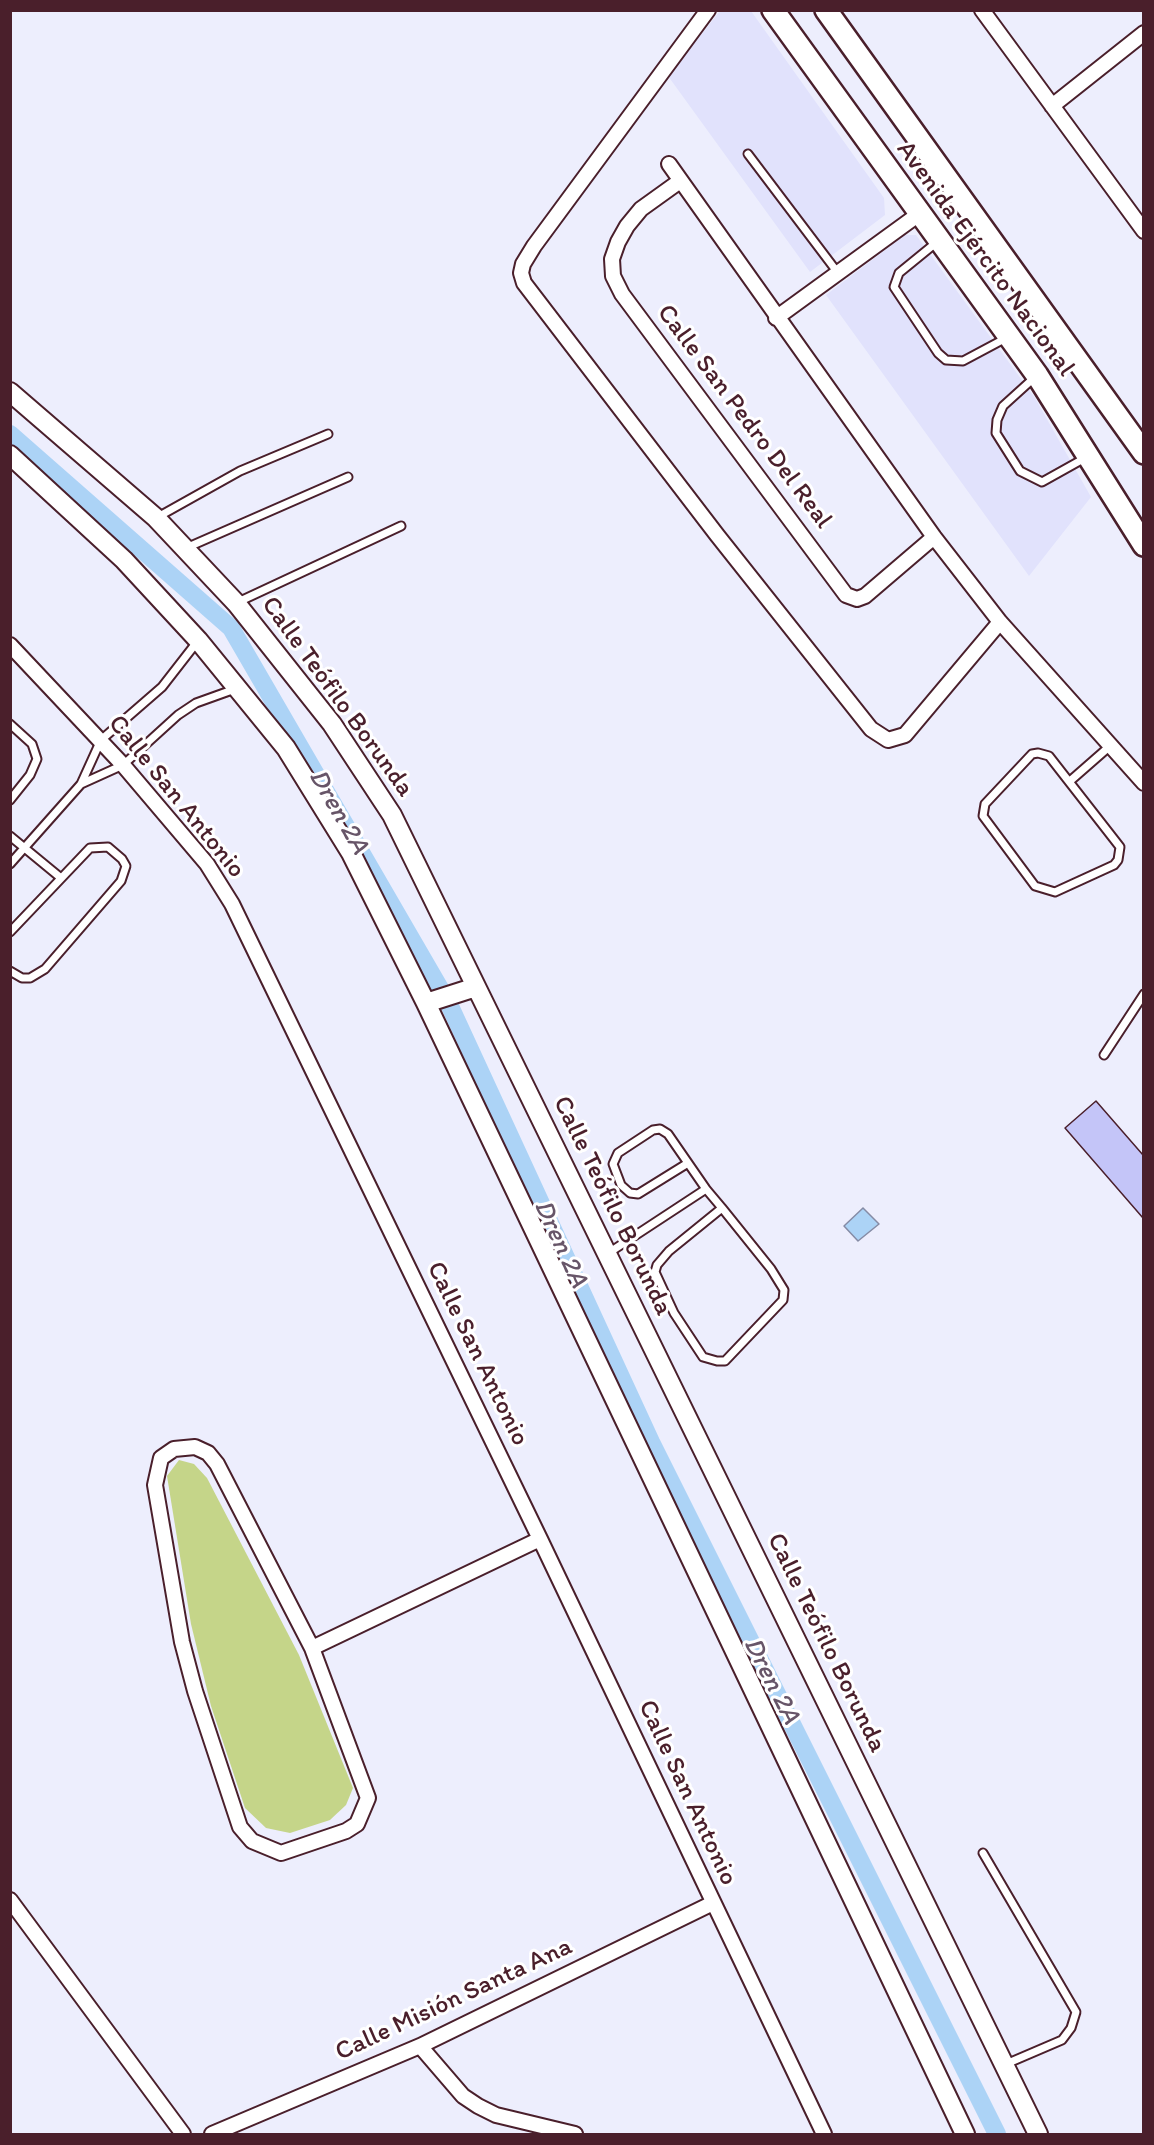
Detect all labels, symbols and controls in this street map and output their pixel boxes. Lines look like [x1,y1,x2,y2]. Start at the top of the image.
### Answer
street label: Avenida Ejército Nacional [889,135,1081,383]
street label: Calle San Pedro Del Real [650,299,838,535]
street label: Calle Teófilo Borunda [254,591,420,803]
street label: Calle San Antonio [101,709,251,885]
water label: Dren 2A [301,763,375,861]
street label: Calle Teófilo Borunda [545,1091,679,1321]
water label: Dren 2A [526,1195,594,1293]
street label: Calle San Antonio [419,1257,535,1451]
street label: Calle Teófilo Borunda [759,1528,893,1758]
water label: Dren 2A [735,1632,807,1730]
street label: Calle San Antonio [630,1695,744,1891]
street label: Calle Misión Santa Ana [331,1931,577,2069]

